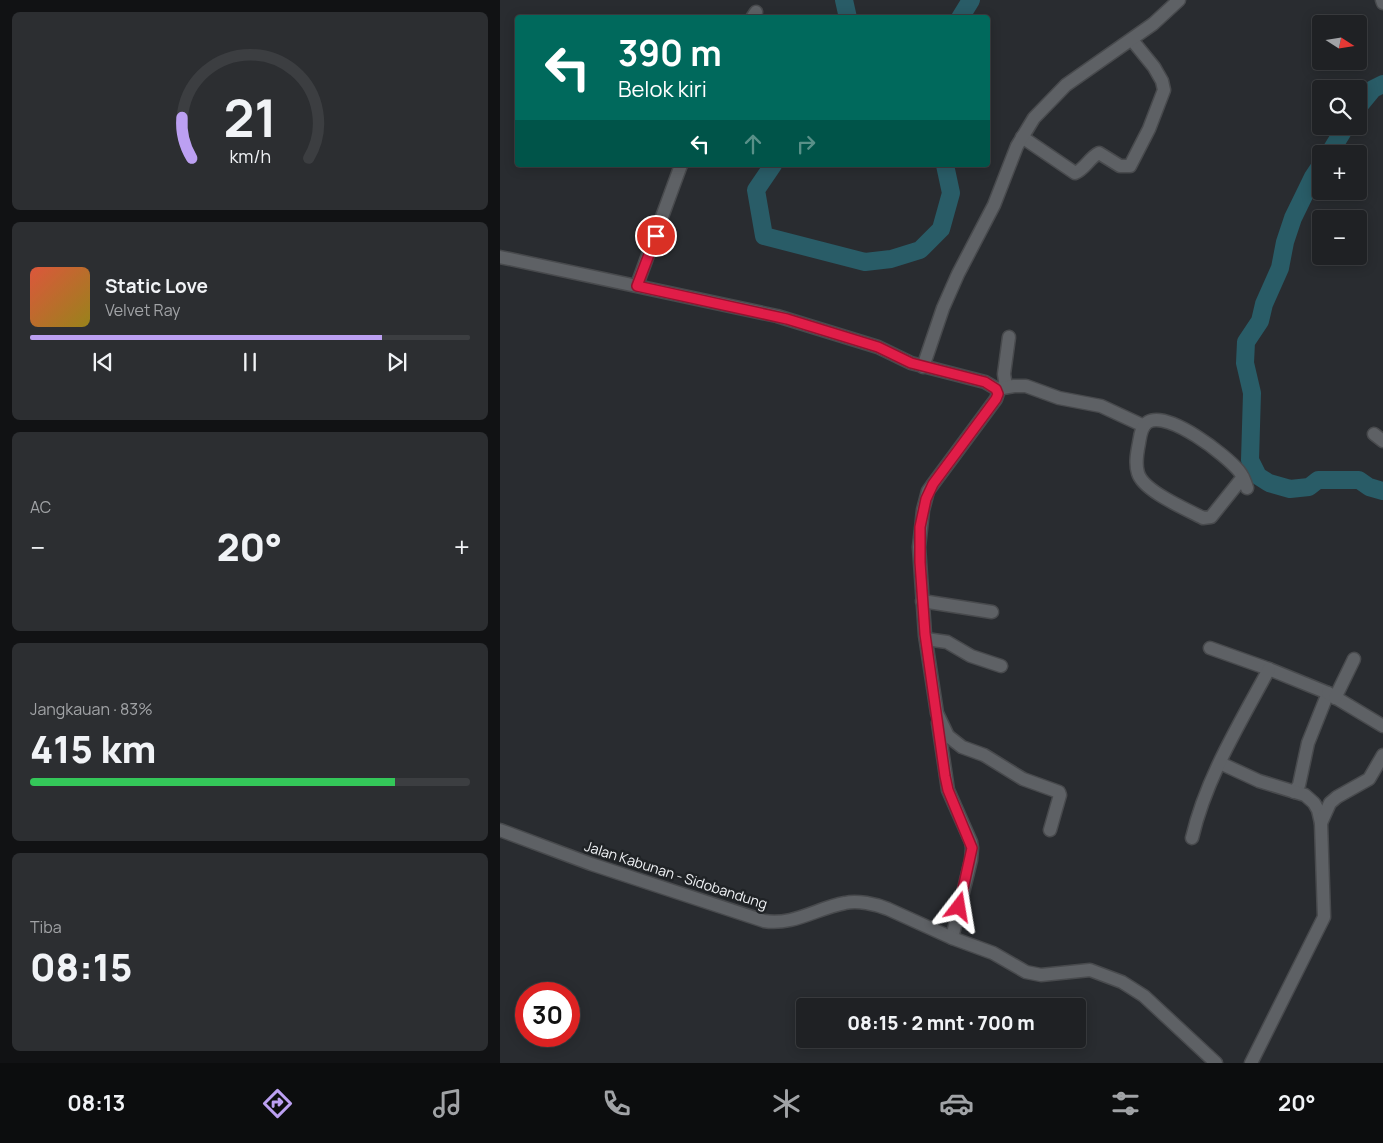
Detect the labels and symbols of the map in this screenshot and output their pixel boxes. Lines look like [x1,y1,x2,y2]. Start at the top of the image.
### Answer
north arrow [1312,15,1368,70]
pin [635,215,677,257]
street label: Jalan Kabunan - Sidobandung [582,836,770,913]
position arrow [932,880,984,932]
speed limit sign: 30 [515,982,580,1047]

